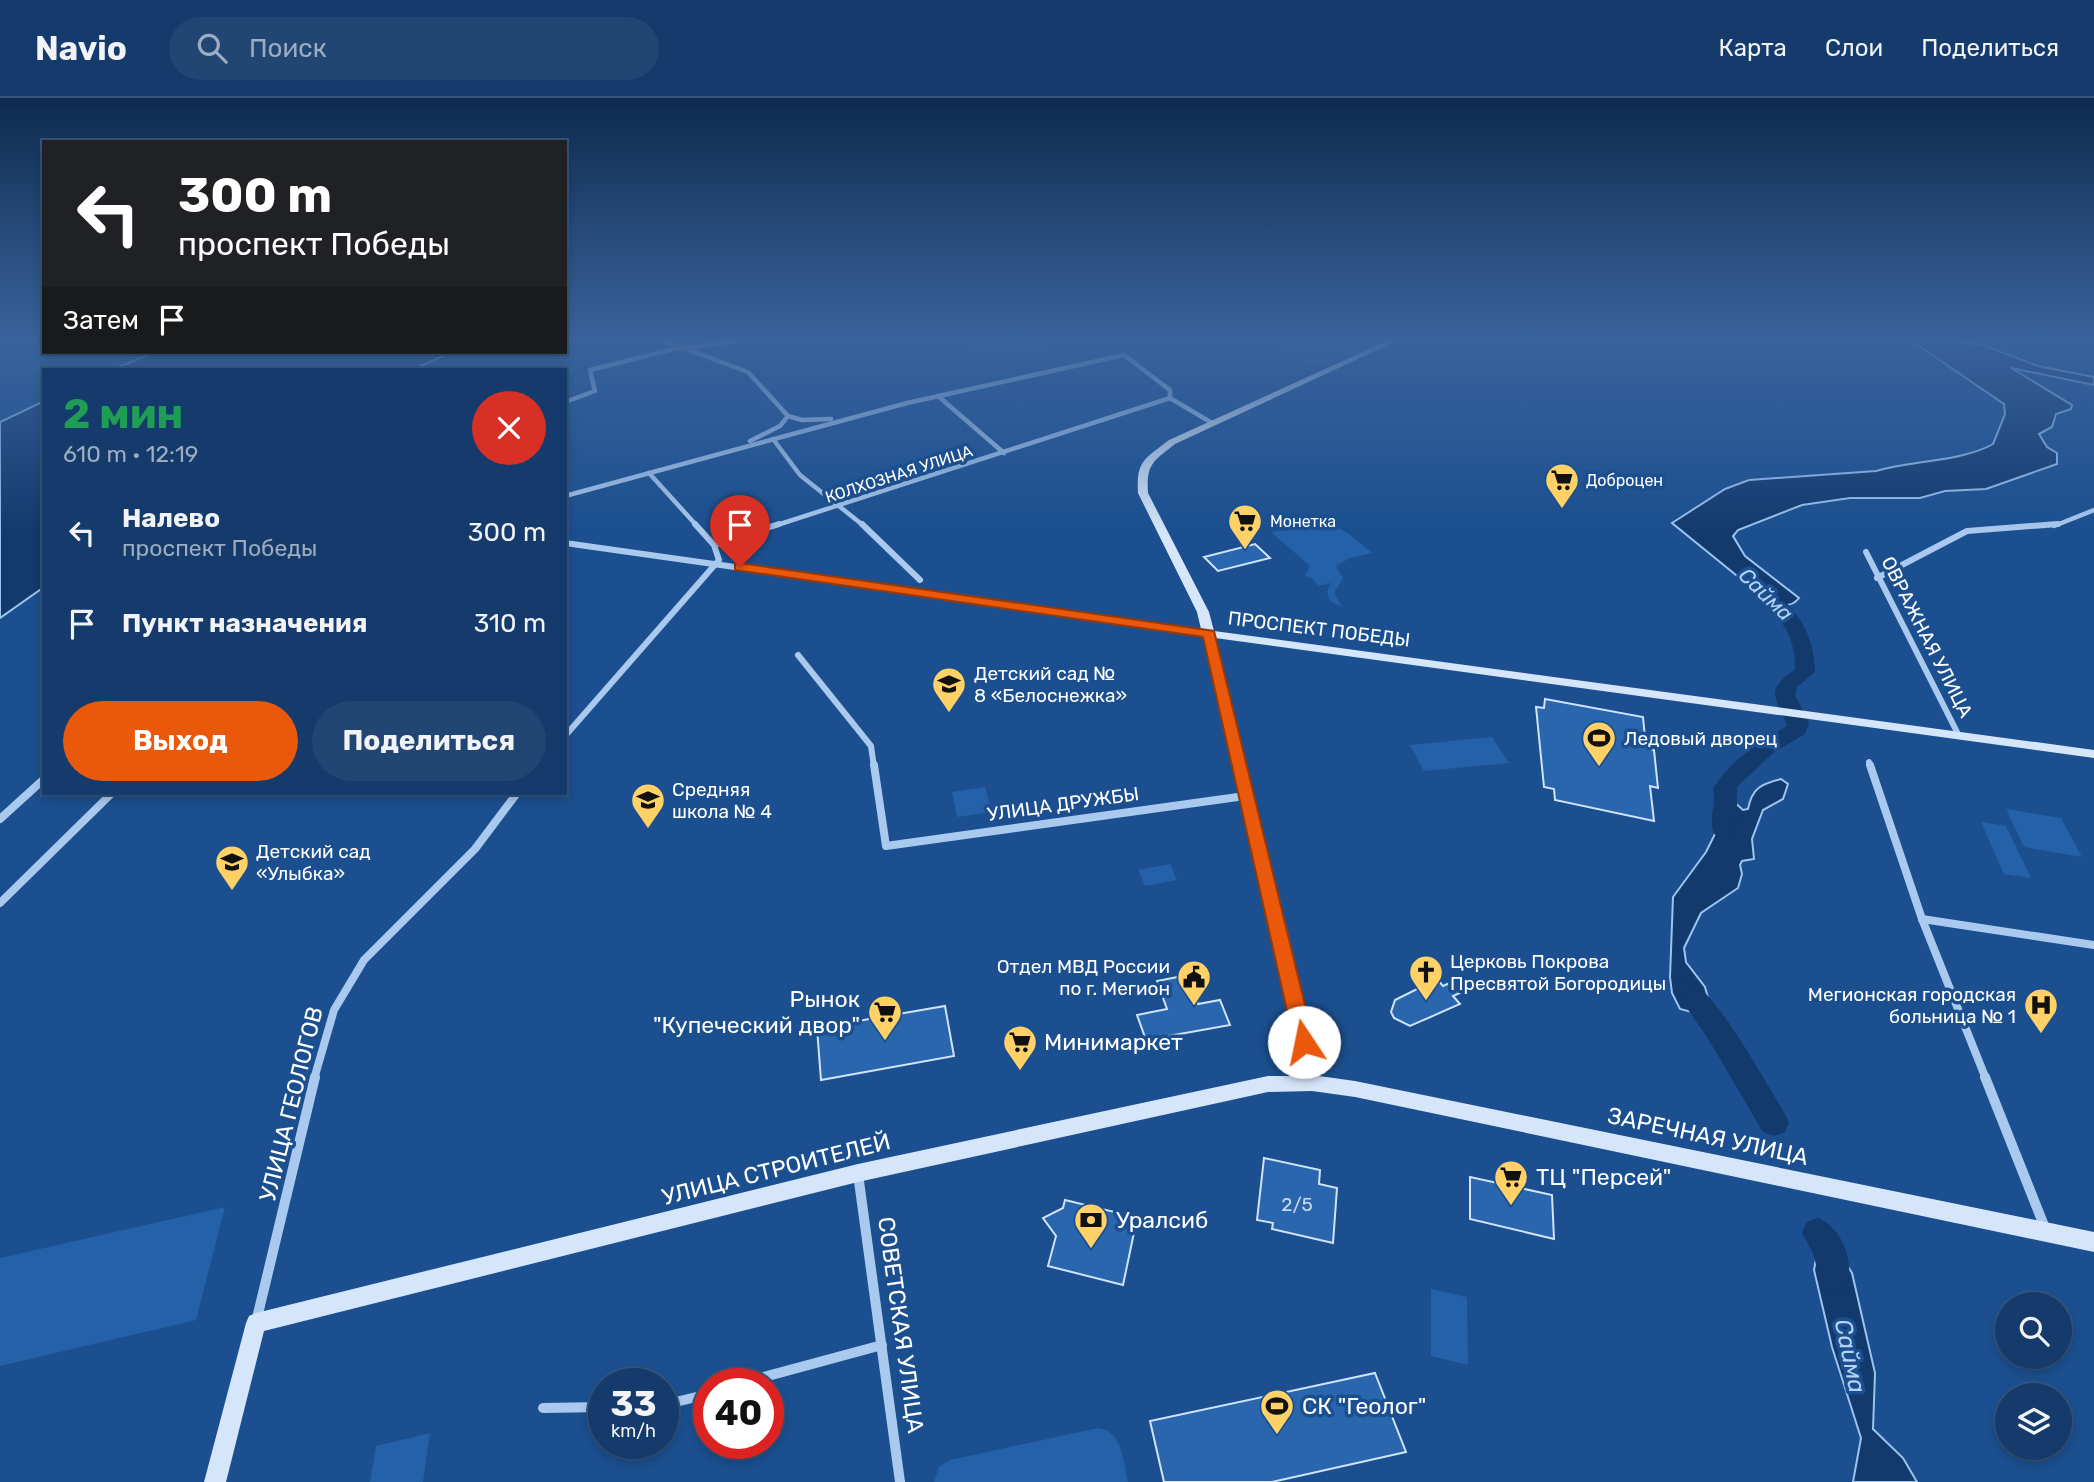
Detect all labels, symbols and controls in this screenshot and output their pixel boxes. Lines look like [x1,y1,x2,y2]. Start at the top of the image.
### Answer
search box [169,17,659,80]
text: Navio [35,29,127,68]
icon: search [193,29,231,67]
text: Поиск [249,33,327,64]
text: Карта [1718,34,1787,62]
text: Слои [1825,34,1883,62]
text: Поделиться [1921,34,2059,62]
text: 300 m [178,166,332,224]
icon: left [63,168,154,259]
text: проспект Победы [178,225,450,263]
icon: arrive [153,301,191,339]
text: Затем [63,305,139,336]
text: 2 мин [63,389,183,439]
button: close [472,391,546,465]
text: 610 m · 12:19 [63,440,198,468]
street label: КОЛХОЗНАЯ УЛИЦА [823,441,975,507]
supermarket icon: Доброцен [1543,461,1581,510]
place label: Доброцен [1586,471,1663,490]
pin [710,495,770,567]
supermarket icon: Монетка [1226,502,1264,551]
text: Налево [122,503,220,534]
icon: arrive [721,506,759,544]
place label: Монетка [1270,512,1336,531]
icon: left [63,514,101,552]
text: 300 m [468,517,546,548]
text: проспект Победы [122,534,317,562]
street label: ОВРАЖНАЯ УЛИЦА [1876,553,1978,722]
water label: Сайма [1734,562,1798,626]
icon: arrive [63,605,101,643]
street label: ПРОСПЕКТ ПОБЕДЫ [1227,606,1411,652]
text: Пункт назначения [122,608,367,639]
text: 310 m [474,608,546,639]
place label: Детский сад № 8 «Белоснежка» [974,662,1127,707]
school or university icon: Детский сад № 8 «Белоснежка» [930,665,968,714]
button: Выход [63,701,298,781]
button: Поделиться [312,701,546,781]
sports icon: Ледовый дворец [1580,719,1618,768]
place label: Ледовый дворец [1624,727,1778,750]
place label: Средняя школа № 4 [672,778,772,823]
school or university icon: Средняя школа № 4 [629,781,667,830]
street label: УЛИЦА ДРУЖБЫ [986,782,1140,826]
place label: Детский сад «Улыбка» [256,840,371,885]
school or university icon: Детский сад «Улыбка» [213,843,251,892]
place label: Церковь Покрова Пресвятой Богородицы [1450,950,1666,995]
church icon: Церковь Покрова Пресвятой Богородицы [1407,953,1445,1002]
place label: Отдел МВД России по г. Мегион [997,955,1170,1000]
public building icon: Отдел МВД России по г. Мегион [1175,958,1213,1007]
place label: Мегионская городская больница № 1 [1808,983,2016,1028]
place label: Рынок "Купеческий двор" [653,985,860,1039]
hospital icon: Мегионская городская больница № 1 [2022,986,2060,1035]
supermarket icon: Рынок "Купеческий двор" [866,993,904,1042]
street label: УЛИЦА ГЕОЛОГОВ [253,1004,329,1204]
position arrow [1267,1005,1341,1079]
supermarket icon: Минимаркет [1001,1023,1039,1072]
place label: Минимаркет [1044,1028,1183,1056]
street label: ЗАРЕЧНАЯ УЛИЦА [1605,1101,1811,1171]
street label: УЛИЦА СТРОИТЕЛЕЙ [659,1127,893,1211]
supermarket icon: ТЦ "Персей" [1492,1158,1530,1207]
place label: ТЦ "Персей" [1536,1163,1671,1191]
house number: 2/5 [1281,1193,1313,1216]
bank icon: Уралсиб [1072,1201,1110,1250]
place label: Уралсиб [1116,1206,1208,1234]
street label: СОВЕТСКАЯ УЛИЦА [872,1215,930,1435]
map controls [1995,1292,2072,1460]
button: search [1995,1292,2072,1369]
water label: Сайма [1829,1316,1871,1396]
speed limit sign: 40 [693,1368,784,1459]
text: 33 [610,1383,657,1425]
button: layers [1995,1383,2072,1460]
sports icon: СК "Геолог" [1258,1387,1296,1436]
place label: СК "Геолог" [1302,1392,1426,1420]
text: km/h [611,1420,656,1442]

